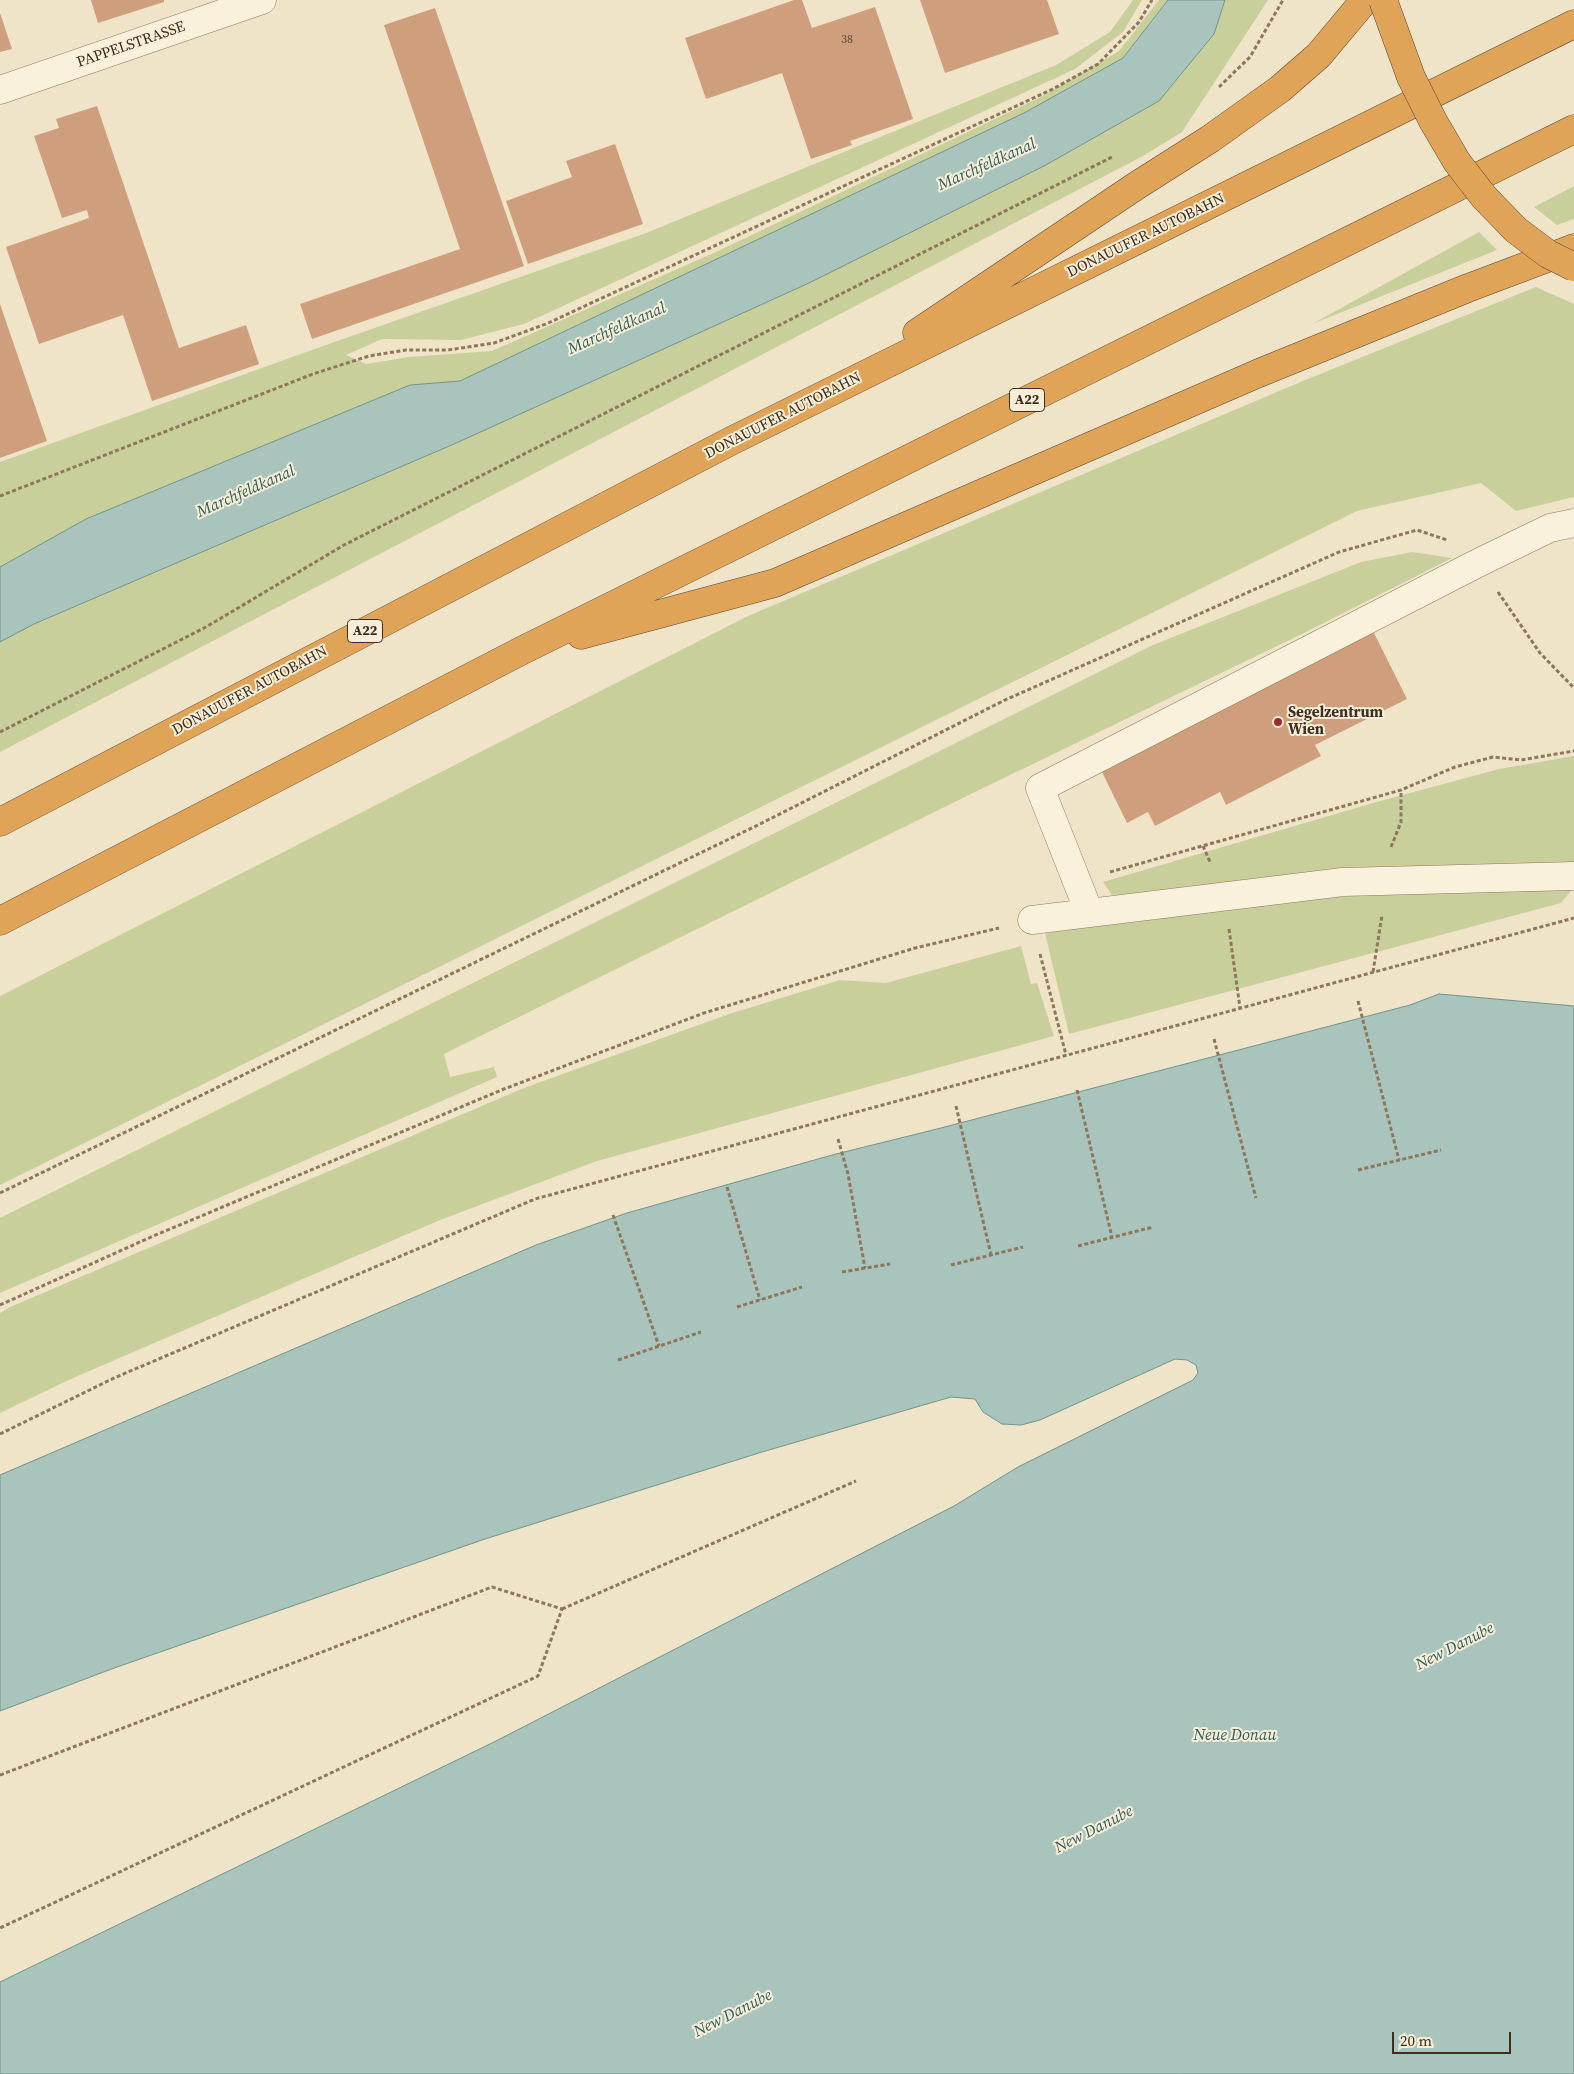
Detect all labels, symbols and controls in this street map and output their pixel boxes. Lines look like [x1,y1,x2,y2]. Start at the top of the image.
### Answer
street label: PAPPELSTRASSE [74,18,188,72]
house number: 38 [841,33,853,47]
water label: Marchfeldkanal [935,135,1039,195]
street label: DONAUUFER AUTOBAHN [1064,190,1228,282]
water label: Marchfeldkanal [565,299,669,359]
street label: DONAUUFER AUTOBAHN [702,369,864,463]
road number: A22 [1010,388,1044,412]
water label: Marchfeldkanal [194,462,298,522]
road number: A22 [348,620,382,642]
street label: DONAUUFER AUTOBAHN [169,642,331,740]
place label: Segelzentrum Wien [1288,704,1383,739]
marker: Segelzentrum Wien [1272,716,1284,728]
water label: New Danube [1413,1619,1497,1675]
water label: Neue Donau [1194,1726,1276,1746]
water label: New Danube [1052,1802,1136,1858]
water label: New Danube [691,1986,775,2042]
scale bar [1394,2022,1513,2054]
text: 20 m [1400,2030,1432,2051]

